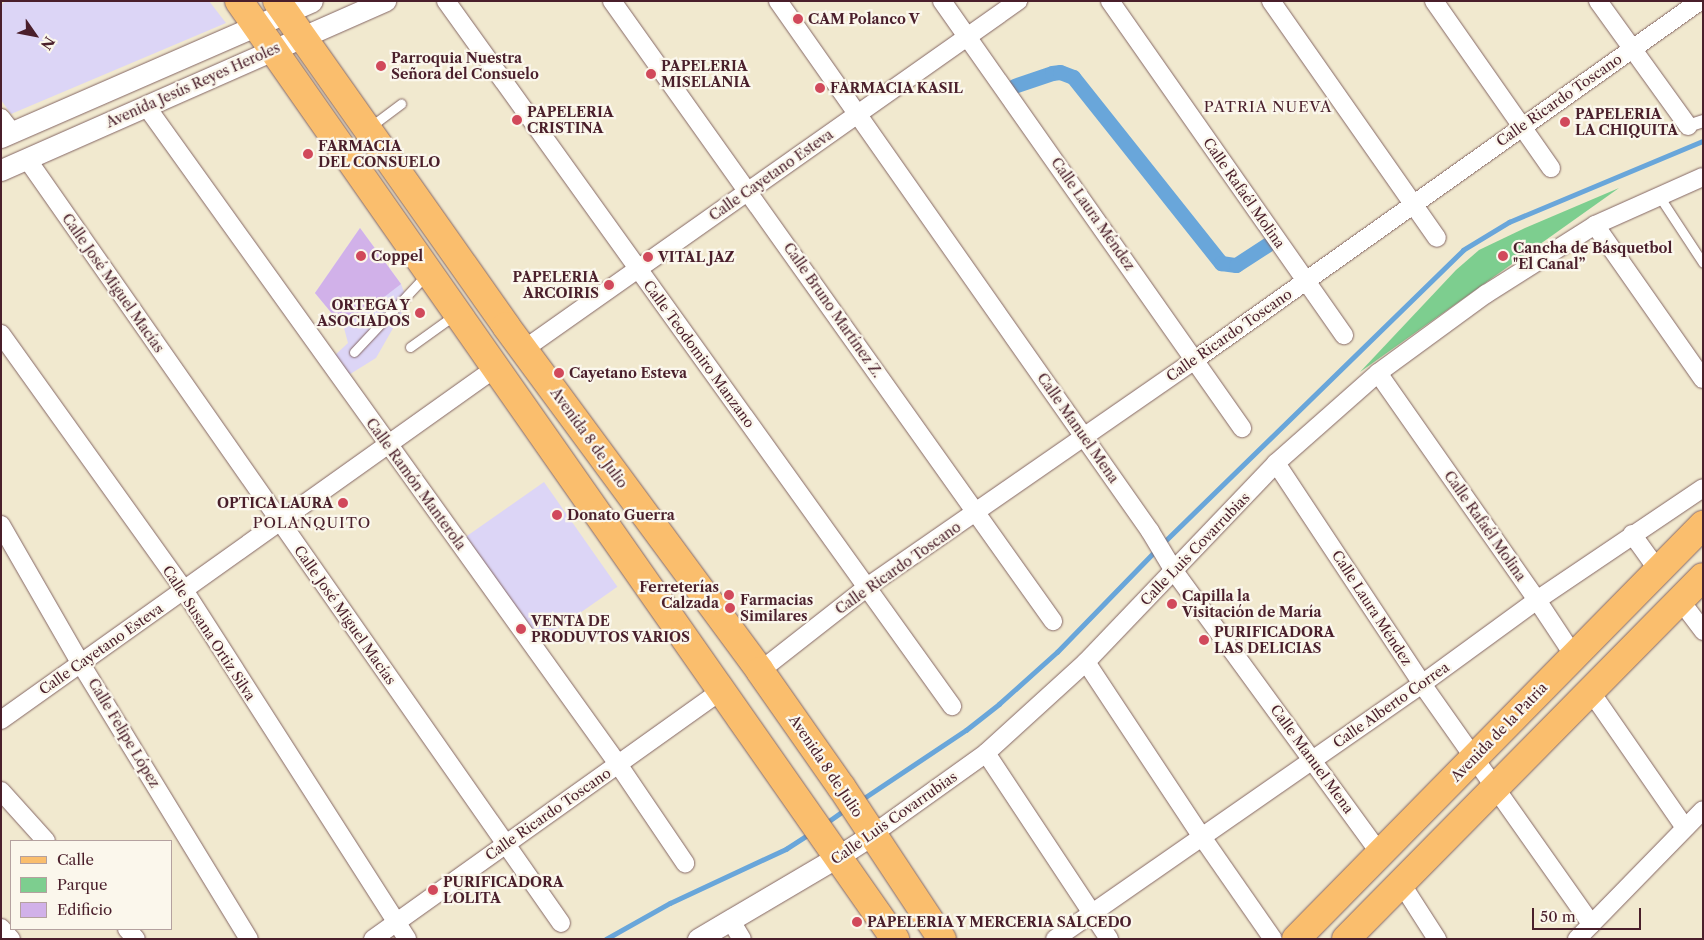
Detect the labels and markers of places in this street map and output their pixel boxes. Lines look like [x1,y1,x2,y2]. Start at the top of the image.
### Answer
place label: CAM Polanco V [808,11,920,27]
marker: CAM Polanco V [792,13,804,25]
place label: Parroquia Nuestra Señora del Consuelo [391,50,539,82]
place label: PAPELERIA MISELANIA [661,58,750,90]
marker: Parroquia Nuestra Señora del Consuelo [375,60,387,72]
marker: PAPELERIA MISELANIA [645,68,657,80]
place label: FARMACIA KASIL [830,80,964,96]
marker: FARMACIA KASIL [814,82,826,94]
place label: PAPELERIA CRISTINA [527,104,614,136]
place label: PAPELERIA LA CHIQUITA [1575,106,1679,138]
marker: PAPELERIA CRISTINA [511,114,523,126]
marker: PAPELERIA LA CHIQUITA [1559,116,1571,128]
place label: FARMACIA DEL CONSUELO [318,138,441,170]
marker: FARMACIA DEL CONSUELO [302,148,314,160]
place label: Cancha de Básquetbol "El Canal” [1513,240,1673,272]
place label: Coppel [371,248,423,264]
place label: VITAL JAZ [658,249,735,265]
marker: Coppel [355,250,367,262]
marker: Cancha de Básquetbol "El Canal” [1497,250,1509,262]
marker: VITAL JAZ [642,251,654,263]
place label: PAPELERIA ARCOIRIS [512,269,599,302]
marker: PAPELERIA ARCOIRIS [603,279,615,291]
place label: ORTEGA Y ASOCIADOS [317,297,410,330]
marker: ORTEGA Y ASOCIADOS [414,307,426,319]
place label: Cayetano Esteva [569,365,687,381]
marker: Cayetano Esteva [553,367,565,379]
place label: OPTICA LAURA [216,495,333,511]
marker: OPTICA LAURA [337,497,349,509]
place label: Donato Guerra [567,507,675,523]
marker: Donato Guerra [551,509,563,521]
place label: Ferreterías Calzada [639,579,719,612]
place label: Capilla la Visitación de María [1182,588,1322,620]
marker: Ferreterías Calzada [723,589,735,601]
place label: Farmacias Similares [740,592,813,624]
marker: Capilla la Visitación de María [1166,598,1178,610]
marker: Farmacias Similares [724,602,736,614]
place label: VENTA DE PRODUVTOS VARIOS [531,613,691,646]
marker: VENTA DE PRODUVTOS VARIOS [515,623,527,635]
place label: PURIFICADORA LAS DELICIAS [1214,624,1335,656]
marker: PURIFICADORA LAS DELICIAS [1198,634,1210,646]
place label: PURIFICADORA LOLITA [443,874,564,906]
marker: PURIFICADORA LOLITA [427,884,439,896]
place label: PAPELERIA Y MERCERIA SALCEDO [867,914,1134,930]
marker: PAPELERIA Y MERCERIA SALCEDO [851,916,863,928]

